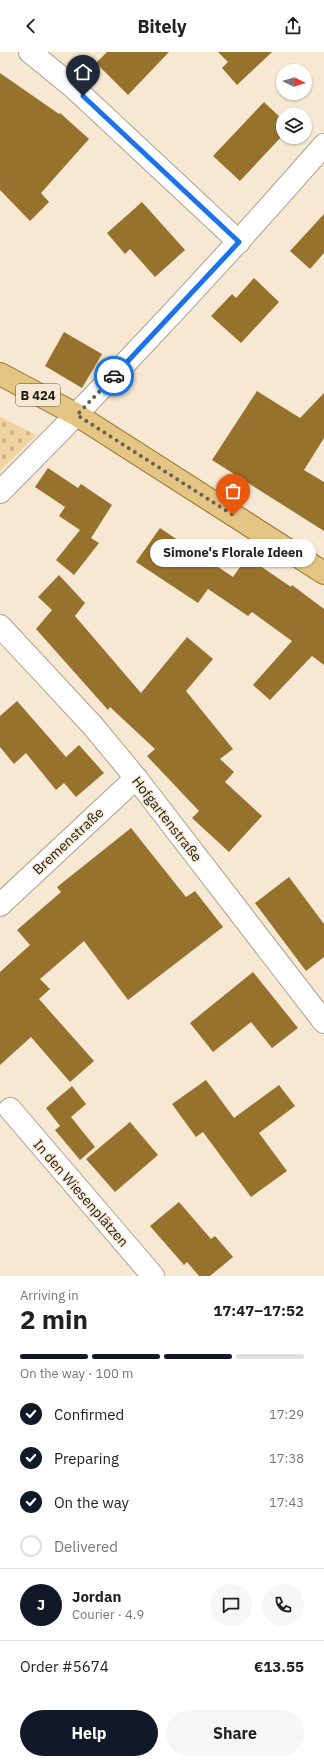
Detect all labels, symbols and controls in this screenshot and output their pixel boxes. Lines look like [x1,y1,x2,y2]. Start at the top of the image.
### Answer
icon: back [20,15,42,37]
text: Bitely [137,15,187,38]
icon: share [282,15,304,37]
pin [66,55,100,96]
icon: home [72,61,94,83]
north arrow [276,64,312,100]
map controls [276,64,312,144]
button: layers [276,108,312,144]
courier [94,356,134,396]
icon: car [103,365,125,387]
road number: B 424 [16,384,60,406]
pin [216,474,250,515]
icon: bag [222,480,244,502]
callout: Simone's Florale Ideen [150,539,316,567]
text: Simone's Florale Ideen [163,544,303,561]
street label: Hofgartenstraße [128,773,206,866]
street label: Bremenstraße [29,803,107,878]
street label: In den Wiesenplätzen [29,1136,133,1250]
text: Arriving in [20,1287,79,1304]
text: 17:47–17:52 [213,1301,304,1320]
text: 2 min [20,1302,88,1336]
text: On the way · 100 m [20,1365,133,1382]
icon: check [20,1403,42,1425]
text: Confirmed [54,1405,124,1424]
text: 17:29 [269,1406,304,1423]
icon: check [20,1447,42,1469]
text: Preparing [54,1449,119,1468]
text: 17:38 [269,1450,304,1467]
icon: check [20,1491,42,1513]
text: On the way [54,1493,129,1512]
text: 17:43 [269,1494,304,1511]
text: Delivered [54,1537,118,1556]
button: chat [210,1584,252,1626]
button: phone [262,1584,304,1626]
text: Jordan [72,1587,121,1606]
text: J [37,1595,45,1614]
text: Courier · 4.9 [72,1606,144,1623]
text: Order #5674 [20,1657,109,1676]
text: €13.55 [254,1657,304,1676]
button: Help [20,1710,158,1756]
button: Share [166,1710,304,1756]

